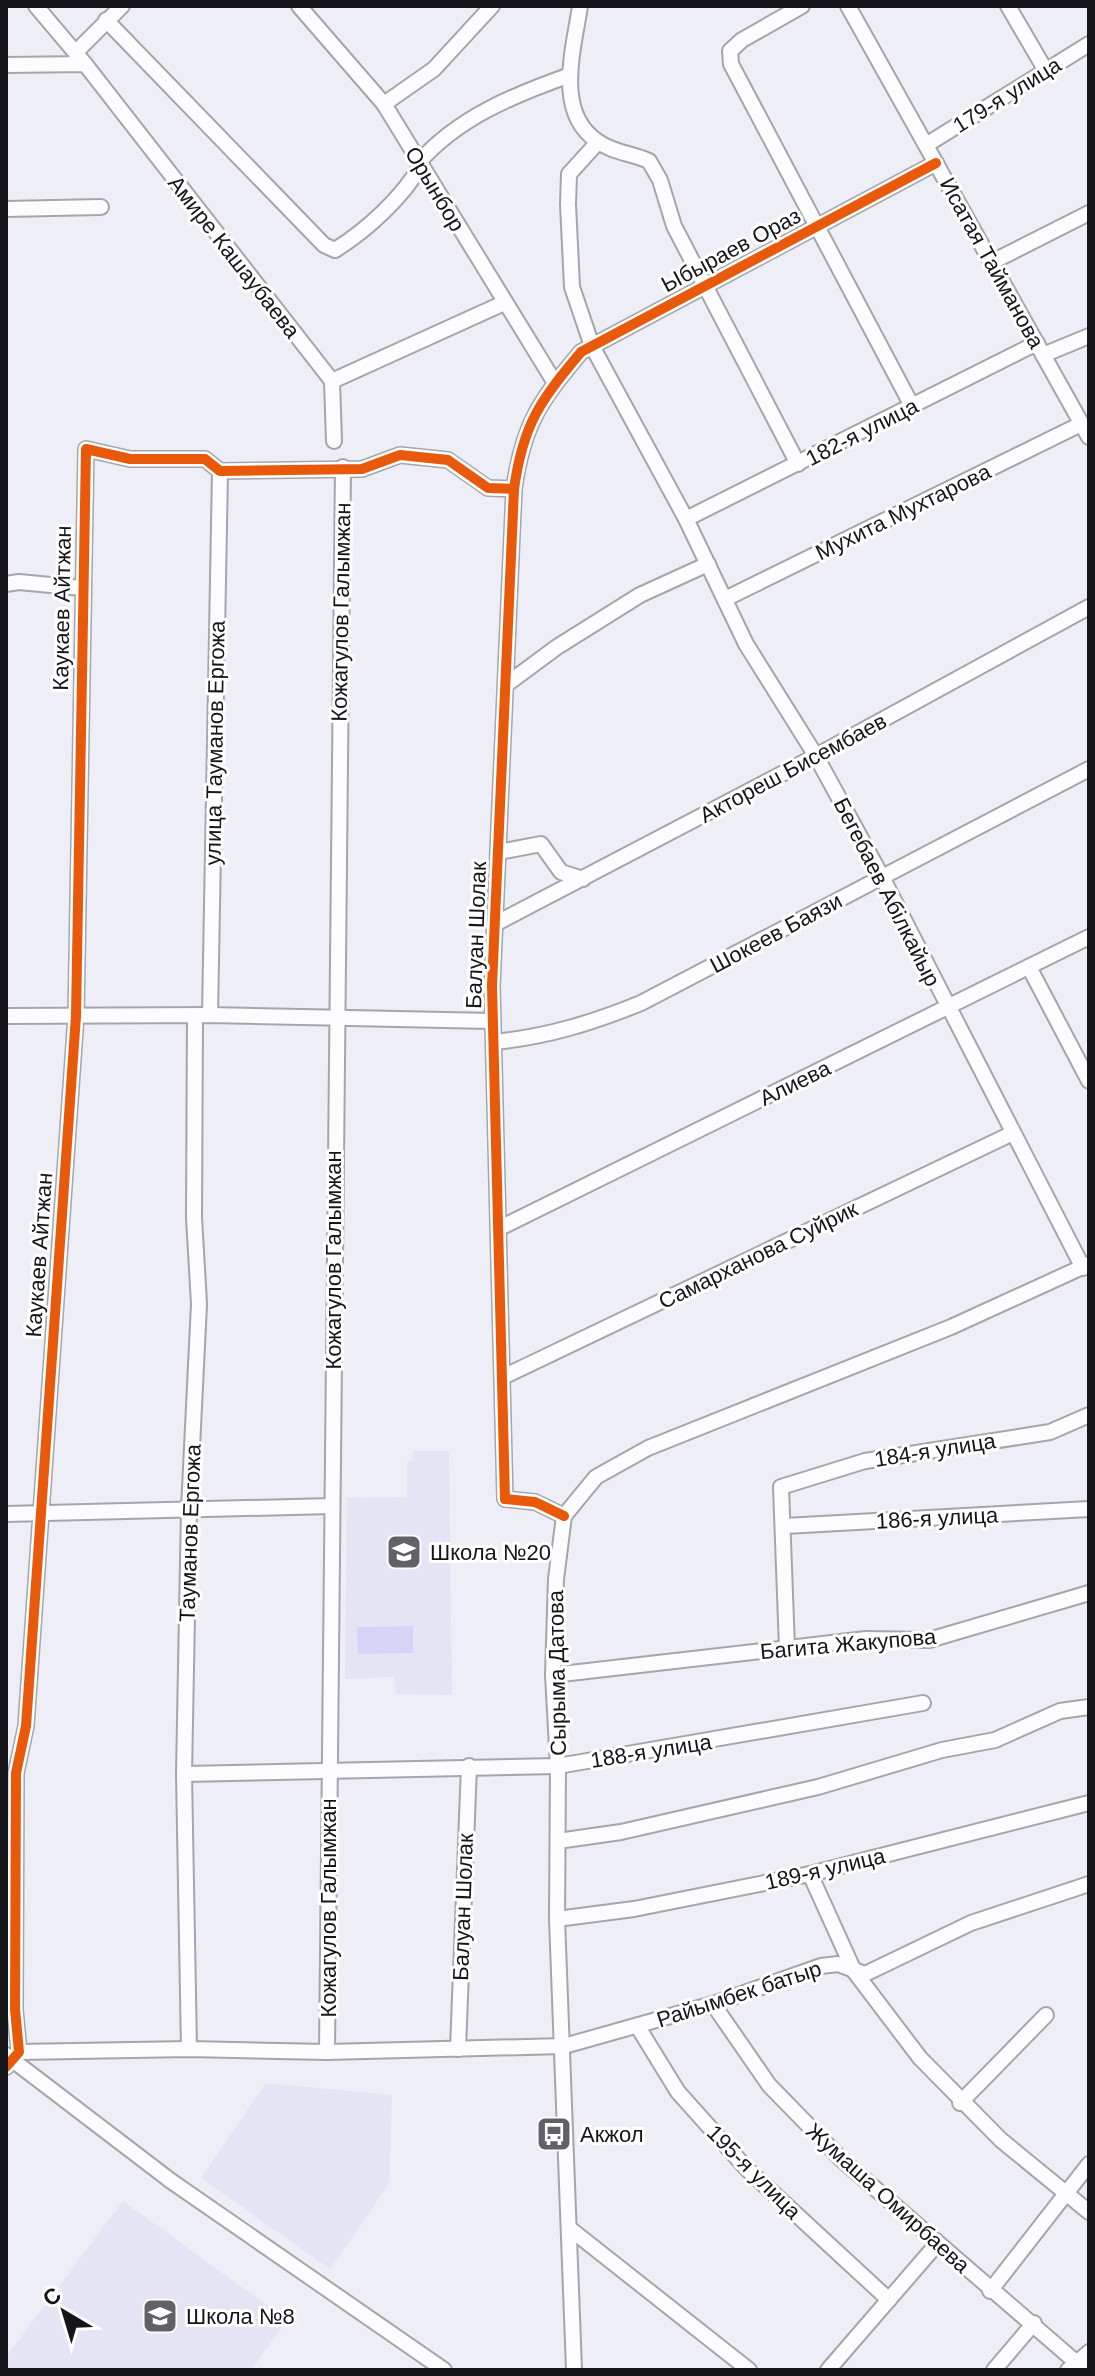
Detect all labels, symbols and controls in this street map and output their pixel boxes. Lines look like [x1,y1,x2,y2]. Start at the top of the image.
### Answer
street label: 179-я улица [948,52,1066,138]
street label: Орынбор [400,142,470,236]
street label: Амире Кашаубаева [163,171,306,344]
street label: Исатая Тайманова [935,173,1050,353]
street label: Ыбыраев Ораз [657,203,805,297]
street label: 182-я улица [802,393,923,471]
street label: Мухита Мухтарова [811,458,995,565]
street label: Кожагулов Галымжан [327,502,355,722]
street label: Каукаев Айтжан [48,525,76,691]
street label: улица Тауманов Ергожа [200,620,230,866]
street label: Актореш Бисембаев [695,708,891,828]
street label: Бегебаев Абілкайыр [829,794,945,990]
street label: Балуан Шолак [461,861,491,1009]
street label: Шокеев Баязи [706,888,846,978]
street label: Алиева [755,1055,835,1111]
street label: Кожагулов Галымжан [321,1150,346,1370]
street label: Каукаев Айтжан [21,1172,57,1338]
street label: Самарханова Суйрик [654,1196,862,1314]
street label: 184-я улица [873,1428,998,1472]
street label: Тауманов Ергожа [174,1443,206,1622]
street label: 186-я улица [875,1502,1000,1534]
school or university icon: Школа №20 [385,1533,423,1571]
place label: Школа №20 [430,1540,551,1565]
street label: Сырыма Датова [543,1589,571,1756]
street label: Багита Жакупова [759,1624,938,1664]
street label: 188-я улица [589,1729,714,1773]
street label: Кожагулов Галымжан [316,1798,341,2018]
street label: Балуан Шолак [448,1833,478,1981]
street label: 189-я улица [762,1843,888,1895]
street label: Райымбек батыр [654,1956,824,2032]
bus stop icon: Акжол [535,2115,573,2153]
street label: Жумаша Омирбаева [801,2118,975,2278]
street label: 195-я улица [702,2120,807,2225]
place label: Акжол [580,2122,644,2147]
north arrow [24,2272,104,2352]
text: С [38,2282,66,2311]
school or university icon: Школа №8 [141,2297,179,2335]
place label: Школа №8 [186,2304,295,2329]

